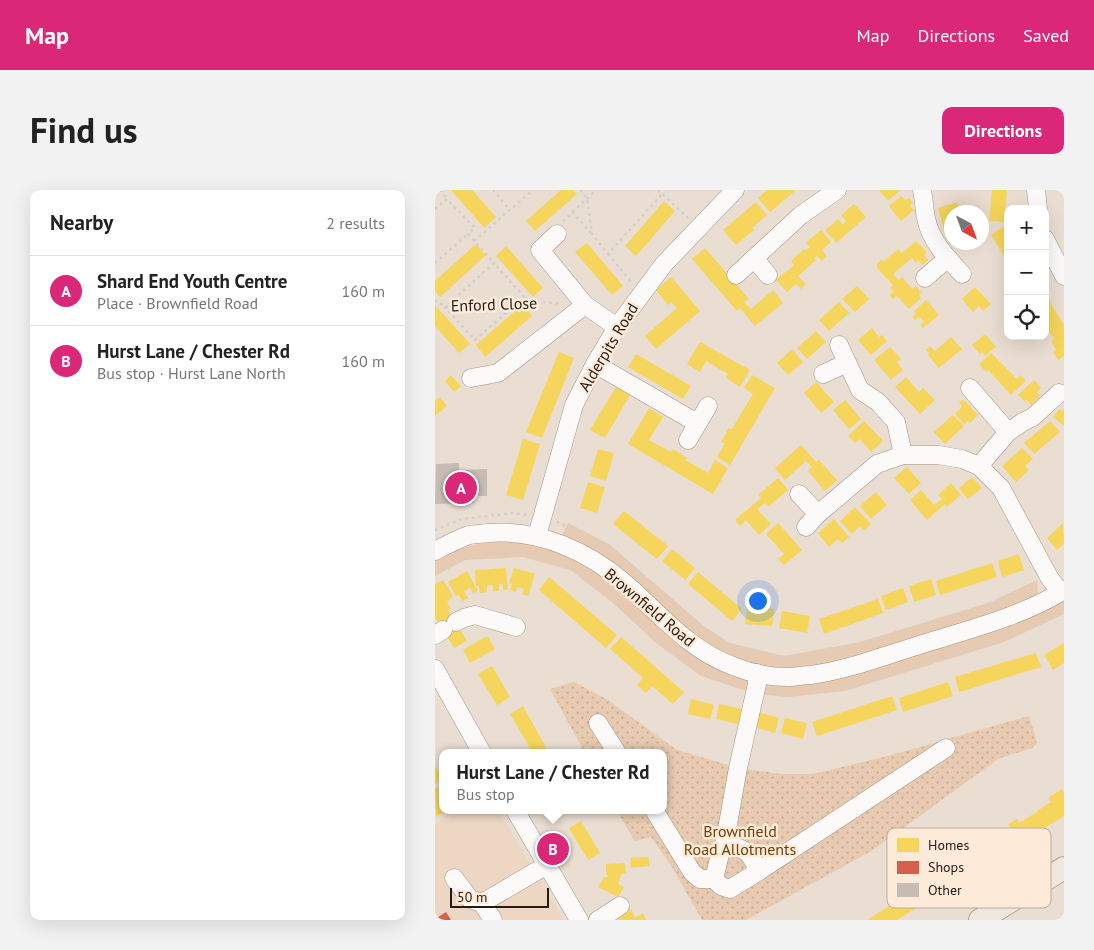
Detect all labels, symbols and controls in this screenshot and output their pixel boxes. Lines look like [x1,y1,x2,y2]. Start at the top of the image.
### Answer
text: Map [25,20,69,51]
text: Map [857,24,889,47]
text: Directions [917,24,995,47]
text: Saved [1023,24,1069,47]
text: Find us [30,107,138,153]
button: Directions [942,107,1064,154]
north arrow [944,205,989,250]
map controls [1004,205,1049,340]
button: + [1004,205,1049,250]
text: Nearby [50,209,113,236]
text: 2 results [326,213,385,233]
button: − [1004,250,1049,295]
text: Shard End Youth Centre [97,269,287,293]
text: A [61,281,71,301]
text: 160 m [342,281,385,301]
street label: Enford Close [450,292,538,316]
text: Place · Brownfield Road [97,293,258,313]
button: locate [1004,295,1049,340]
street label: Alderpits Road [574,299,642,395]
text: Hurst Lane / Chester Rd [97,339,290,363]
text: B [61,351,71,371]
text: 160 m [342,351,385,371]
text: Bus stop · Hurst Lane North [97,363,286,383]
pin: A [445,469,477,507]
street label: Brownfield Road [601,563,699,651]
your location [745,588,771,614]
popup [439,749,667,814]
text: Hurst Lane / Chester Rd [456,760,650,784]
text: Bus stop [456,784,515,804]
park label: Brownfield Road Allotments [684,821,796,859]
legend [887,828,1051,908]
pin: B [537,830,569,868]
text: Homes [928,836,969,854]
text: Shops [928,858,964,876]
text: Other [928,881,962,899]
scale bar [450,885,549,908]
text: 50 m [457,888,487,906]

